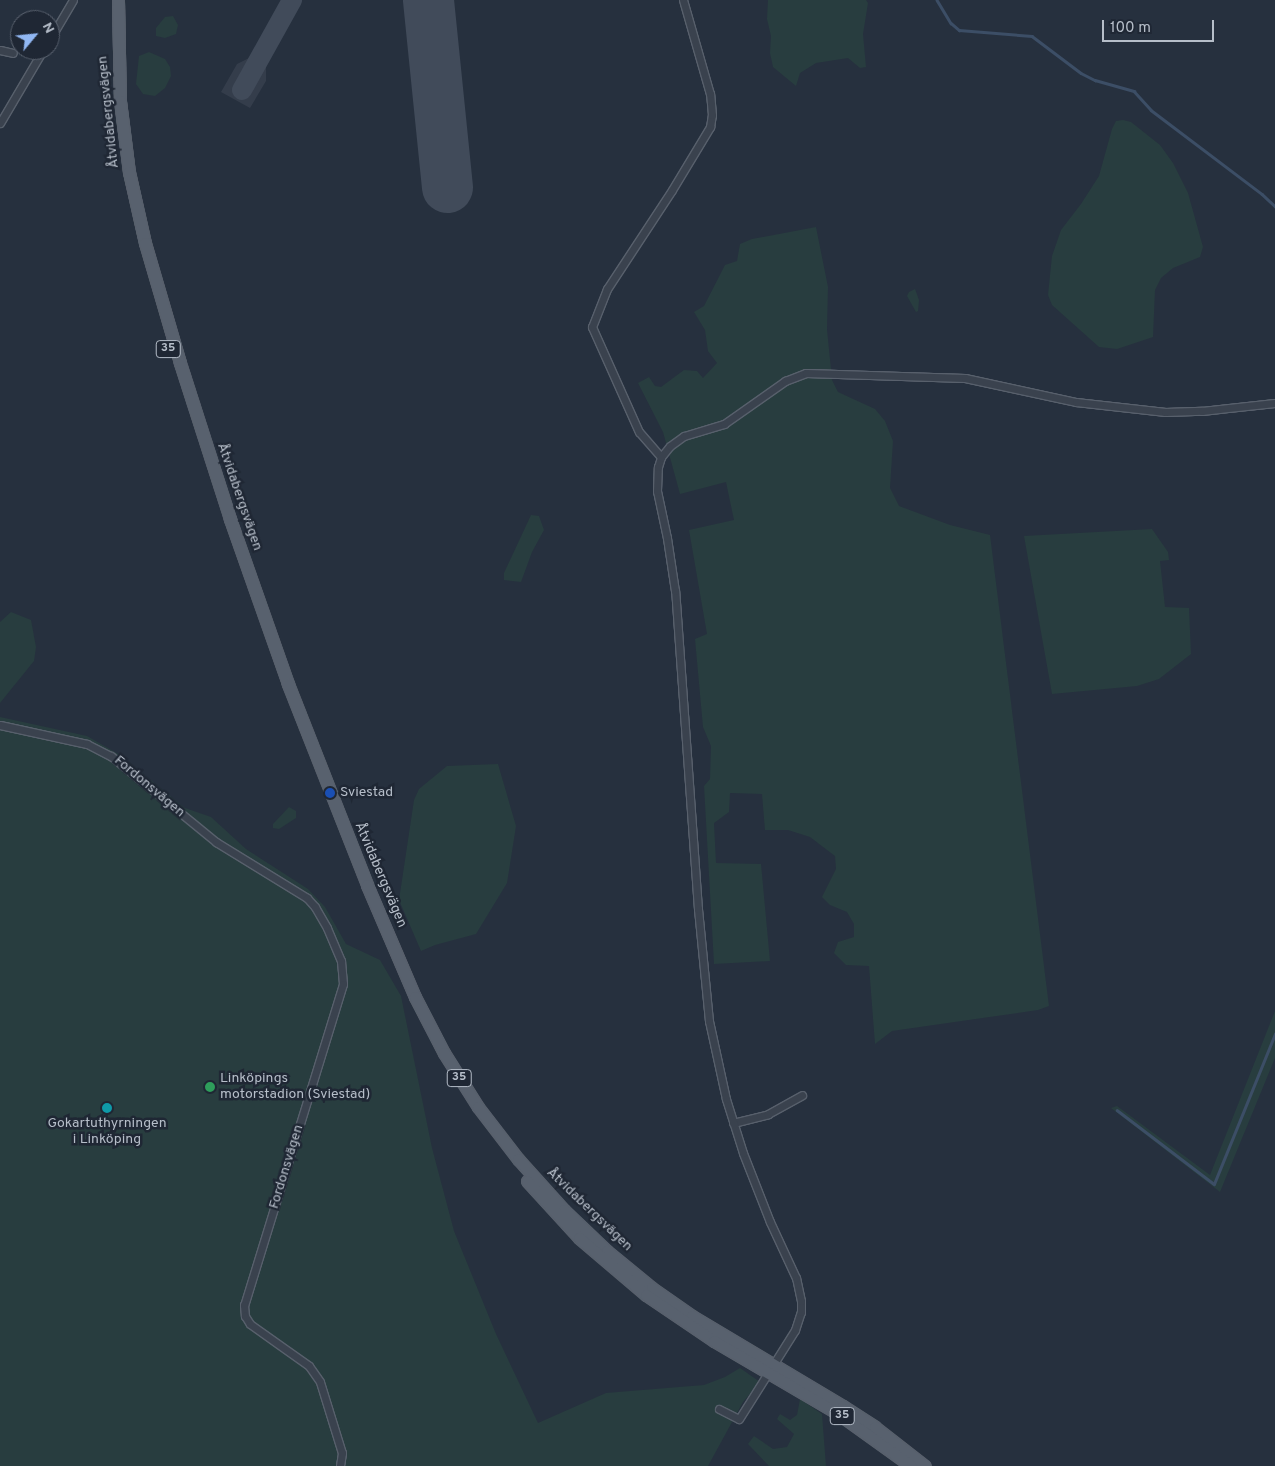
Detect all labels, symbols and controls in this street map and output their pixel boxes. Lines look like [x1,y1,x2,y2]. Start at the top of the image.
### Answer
north arrow [10,10,60,60]
scale bar [1105,10,1218,42]
text: 100 m [1110,19,1151,38]
text: N [38,20,58,37]
street label: Åtvidabergsvägen [95,55,123,169]
road number: 35 [156,339,180,358]
street label: Åtvidabergsvägen [213,441,265,553]
street label: Fordonsvägen [110,753,188,821]
place label: Sviestad [340,785,393,801]
marker: Sviestad [324,787,336,799]
street label: Åtvidabergsvägen [350,820,410,930]
road number: 35 [446,1068,472,1088]
place label: Linköpings motorstadion (Sviestad) [220,1071,370,1104]
marker: Linköpings motorstadion (Sviestad) [204,1081,216,1093]
marker: Gokartuthyrningen i Linköping [101,1102,113,1114]
place label: Gokartuthyrningen i Linköping [47,1116,167,1148]
street label: Fordonsvägen [266,1123,308,1211]
street label: Åtvidabergsvägen [543,1165,635,1255]
road number: 35 [830,1406,854,1425]

